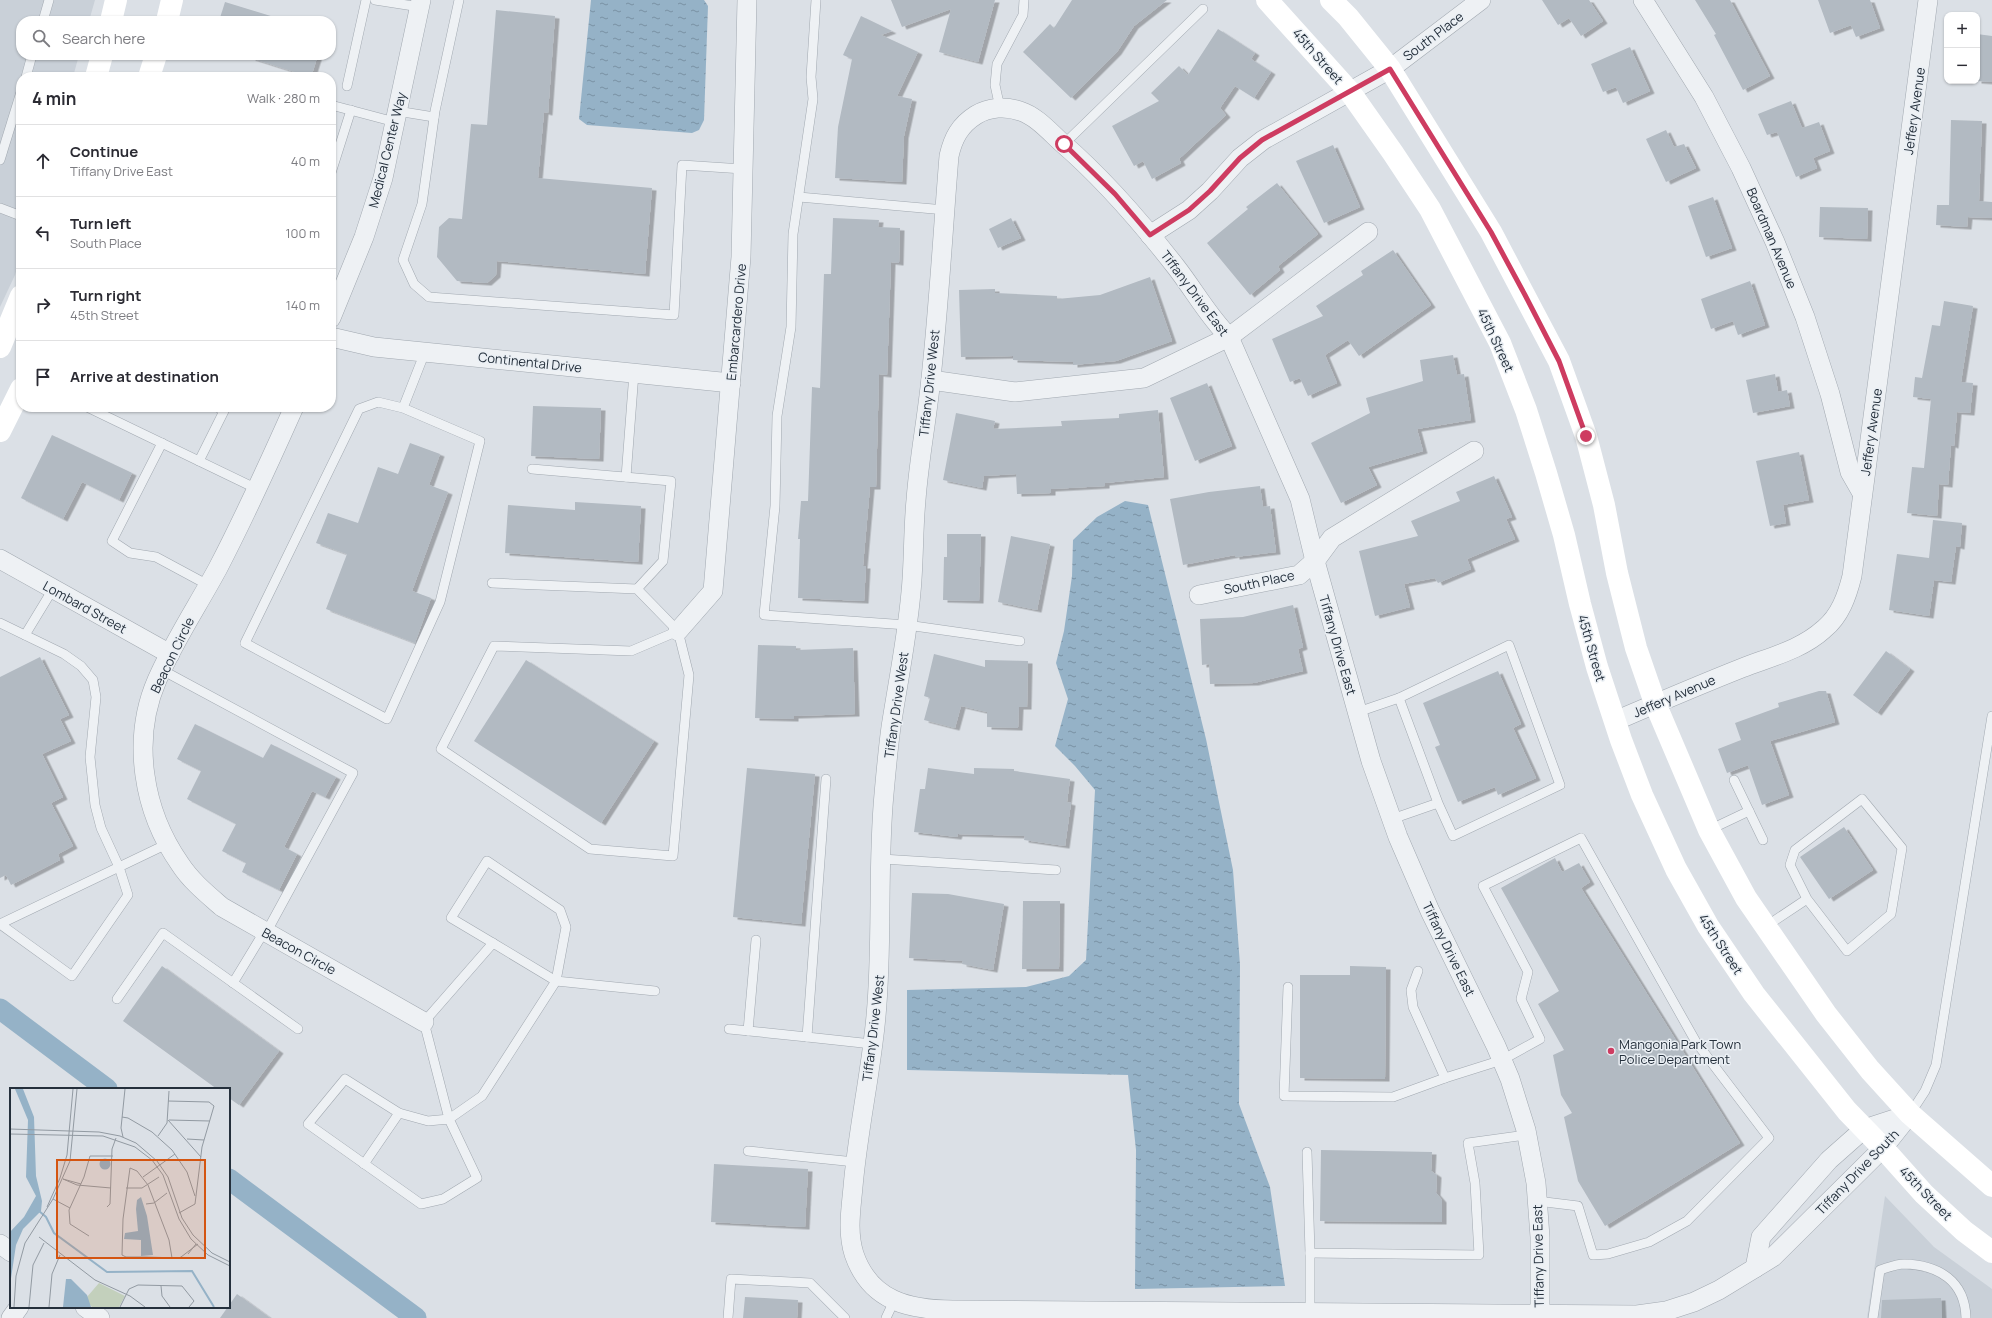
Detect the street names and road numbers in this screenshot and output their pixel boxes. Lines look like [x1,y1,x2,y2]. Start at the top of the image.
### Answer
street label: South Place [1399,7,1467,65]
street label: 45th Street [1289,24,1347,88]
street label: Jeffery Avenue [1899,66,1929,156]
street label: Medical Center Way [364,90,410,210]
street label: Boardman Avenue [1743,185,1802,292]
street label: Tiffany Drive East [1157,246,1233,340]
street label: Embarcardero Drive [722,262,750,381]
street label: 45th Street [1473,305,1519,375]
street label: Tiffany Drive West [914,329,944,437]
street label: Continental Drive [477,348,583,376]
street label: Jeffery Avenue [1856,387,1886,477]
street label: South Place [1222,566,1296,598]
street label: Lombard Street [40,577,130,637]
street label: Tiffany Drive East [1315,593,1361,697]
street label: 45th Street [1574,612,1610,684]
street label: Beacon Circle [146,614,198,696]
street label: Tiffany Drive West [880,651,912,759]
street label: Jeffery Avenue [1630,670,1718,722]
street label: Tiffany Drive East [1418,899,1480,999]
street label: 45th Street [1695,910,1747,978]
street label: Beacon Circle [259,923,340,979]
street label: Tiffany Drive West [858,974,888,1082]
street label: Tiffany Drive South [1811,1125,1903,1219]
street label: 45th Street [1896,1162,1956,1224]
street label: Tiffany Drive East [1528,1204,1548,1308]

